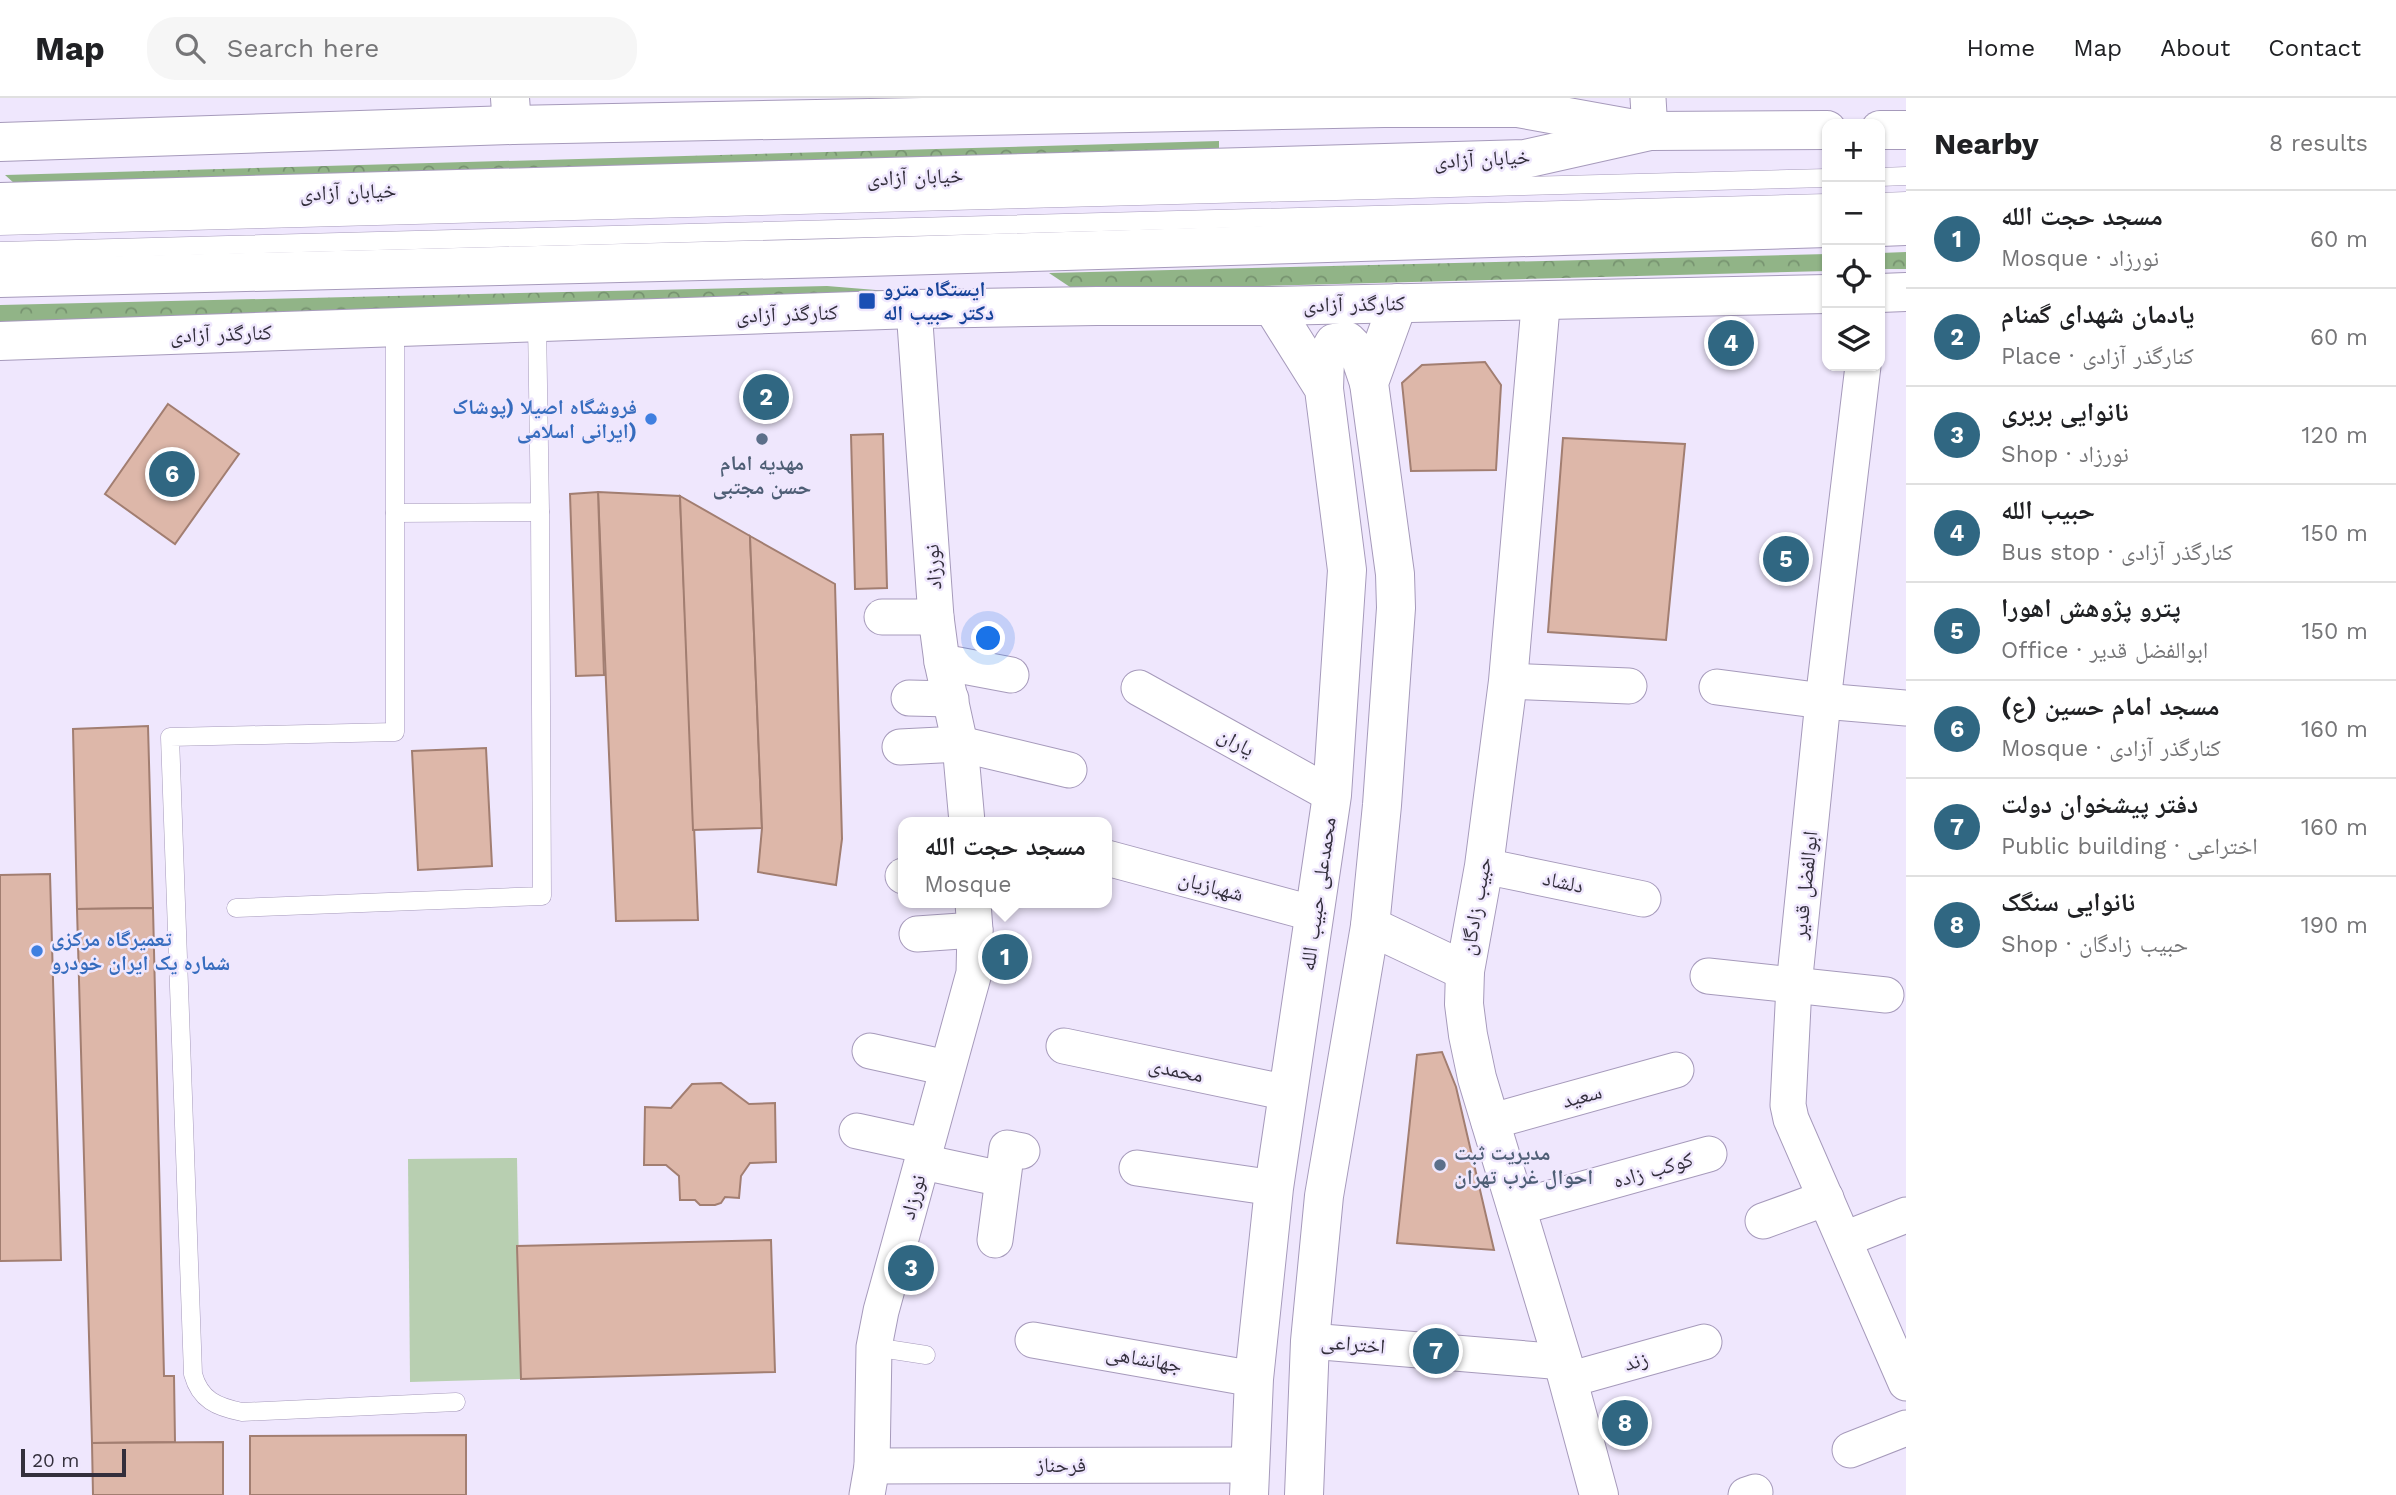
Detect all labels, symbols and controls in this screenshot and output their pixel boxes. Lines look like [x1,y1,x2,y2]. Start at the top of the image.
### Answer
search box [147,17,637,80]
text: Map [35,29,105,68]
icon: search [171,29,209,67]
text: Search here [227,33,379,63]
text: Home [1967,34,2035,62]
text: Map [2073,34,2122,62]
text: About [2160,34,2230,62]
text: Contact [2268,34,2361,62]
map controls [1822,119,1885,371]
button: + [1822,119,1885,182]
text: Nearby [1934,126,2039,161]
text: 8 results [2269,130,2368,157]
street label: خیابان آزادی [1433,143,1531,174]
street label: خیابان آزادی [866,162,964,191]
street label: خیابان آزادی [299,177,397,206]
button: − [1822,182,1885,245]
text: مسجد حجت الله [2001,201,2163,231]
text: 1 [1952,226,1962,253]
text: 60 m [2310,226,2368,253]
button: locate [1822,245,1885,308]
text: Mosque · نورزاد [2001,245,2159,272]
place label: ایستگاه مترو دکتر حبیب اله [883,276,994,325]
street label: کنارگذر آزادی [1303,290,1405,317]
marker: ایستگاه مترو دکتر حبیب اله [857,291,877,311]
street label: کنارگذر آزادی [736,299,839,328]
text: یادمان شهدای گمنام [2001,299,2195,329]
button: layers [1822,308,1885,371]
pin: 4 [1708,317,1754,369]
street label: کنارگذر آزادی [170,319,273,348]
text: 2 [1950,324,1964,351]
text: 60 m [2310,324,2368,351]
text: Place · کنارگذر آزادی [2001,343,2194,370]
pin: 2 [743,371,789,423]
place label: فروشگاه اصیلا (پوشاک ایرانی اسلامی) [452,394,637,444]
text: نانوایی بربری [2001,397,2129,427]
marker: فروشگاه اصیلا (پوشاک ایرانی اسلامی) [643,411,659,427]
text: 3 [1950,422,1964,449]
text: 120 m [2302,422,2368,449]
marker: مهدیه امام حسن مجتبی [754,431,770,447]
text: Shop · نورزاد [2001,441,2129,468]
pin: 6 [149,448,195,500]
place label: مهدیه امام حسن مجتبی [713,450,811,500]
text: حبیب الله [2001,495,2095,525]
text: 4 [1950,520,1964,547]
text: 150 m [2302,520,2368,547]
pin: 5 [1763,533,1809,585]
text: Bus stop · کنارگذر آزادی [2001,539,2233,566]
street label: نورزاد [918,543,947,591]
text: پترو پژوهش اهورا [2001,593,2181,623]
text: 5 [1950,618,1964,645]
text: 150 m [2302,618,2368,645]
your location [971,621,1005,655]
text: Office · ابوالفضل قدیر [2001,637,2208,664]
text: مسجد امام حسين (ع) [2001,691,2220,721]
text: 6 [1950,716,1964,743]
text: 160 m [2301,716,2368,743]
street label: یاران [1214,721,1259,762]
text: Mosque · کنارگذر آزادی [2001,735,2221,762]
text: دفتر پیشخوان دولت [2001,789,2198,819]
text: 7 [1950,814,1964,841]
text: 160 m [2301,814,2368,841]
street label: محمدعلی حبیب الله [1294,815,1342,973]
popup [898,817,1112,908]
street label: ابوالفضل قدیر [1786,830,1824,941]
text: مسجد حجت الله [924,831,1086,861]
text: Public building · اختراعی [2001,833,2258,860]
street label: حبیب زادگان [1455,855,1496,957]
street label: شهبازیان [1176,865,1246,906]
street label: دلشاد [1540,865,1586,898]
text: Mosque [924,871,1011,898]
text: نانوایی سنگک [2001,887,2135,917]
text: 8 [1950,912,1964,939]
text: 190 m [2301,912,2368,939]
place label: تعمیرگاه مرکزی شماره یک ایران خودرو [51,926,230,975]
pin: 1 [982,931,1028,983]
text: Shop · حبیب زادگان [2001,931,2188,958]
marker: تعمیرگاه مرکزی شماره یک ایران خودرو [29,943,45,959]
street label: محمدی [1147,1052,1206,1087]
street label: سعید [1559,1078,1604,1113]
place label: مدیریت ثبت احوال غرب تهران [1454,1140,1593,1190]
street label: کوکب زاده [1610,1146,1696,1193]
marker: مدیریت ثبت احوال غرب تهران [1432,1157,1448,1173]
street label: نورزاد [895,1172,930,1222]
pin: 3 [888,1242,934,1294]
pin: 7 [1413,1325,1459,1377]
street label: اختراعی [1320,1328,1386,1360]
street label: جهانشاهی [1104,1340,1184,1378]
street label: زند [1621,1345,1651,1376]
pin: 8 [1602,1397,1648,1449]
scale bar [21,1446,126,1478]
text: 20 m [32,1449,79,1472]
street label: فرحناز [1035,1452,1086,1477]

